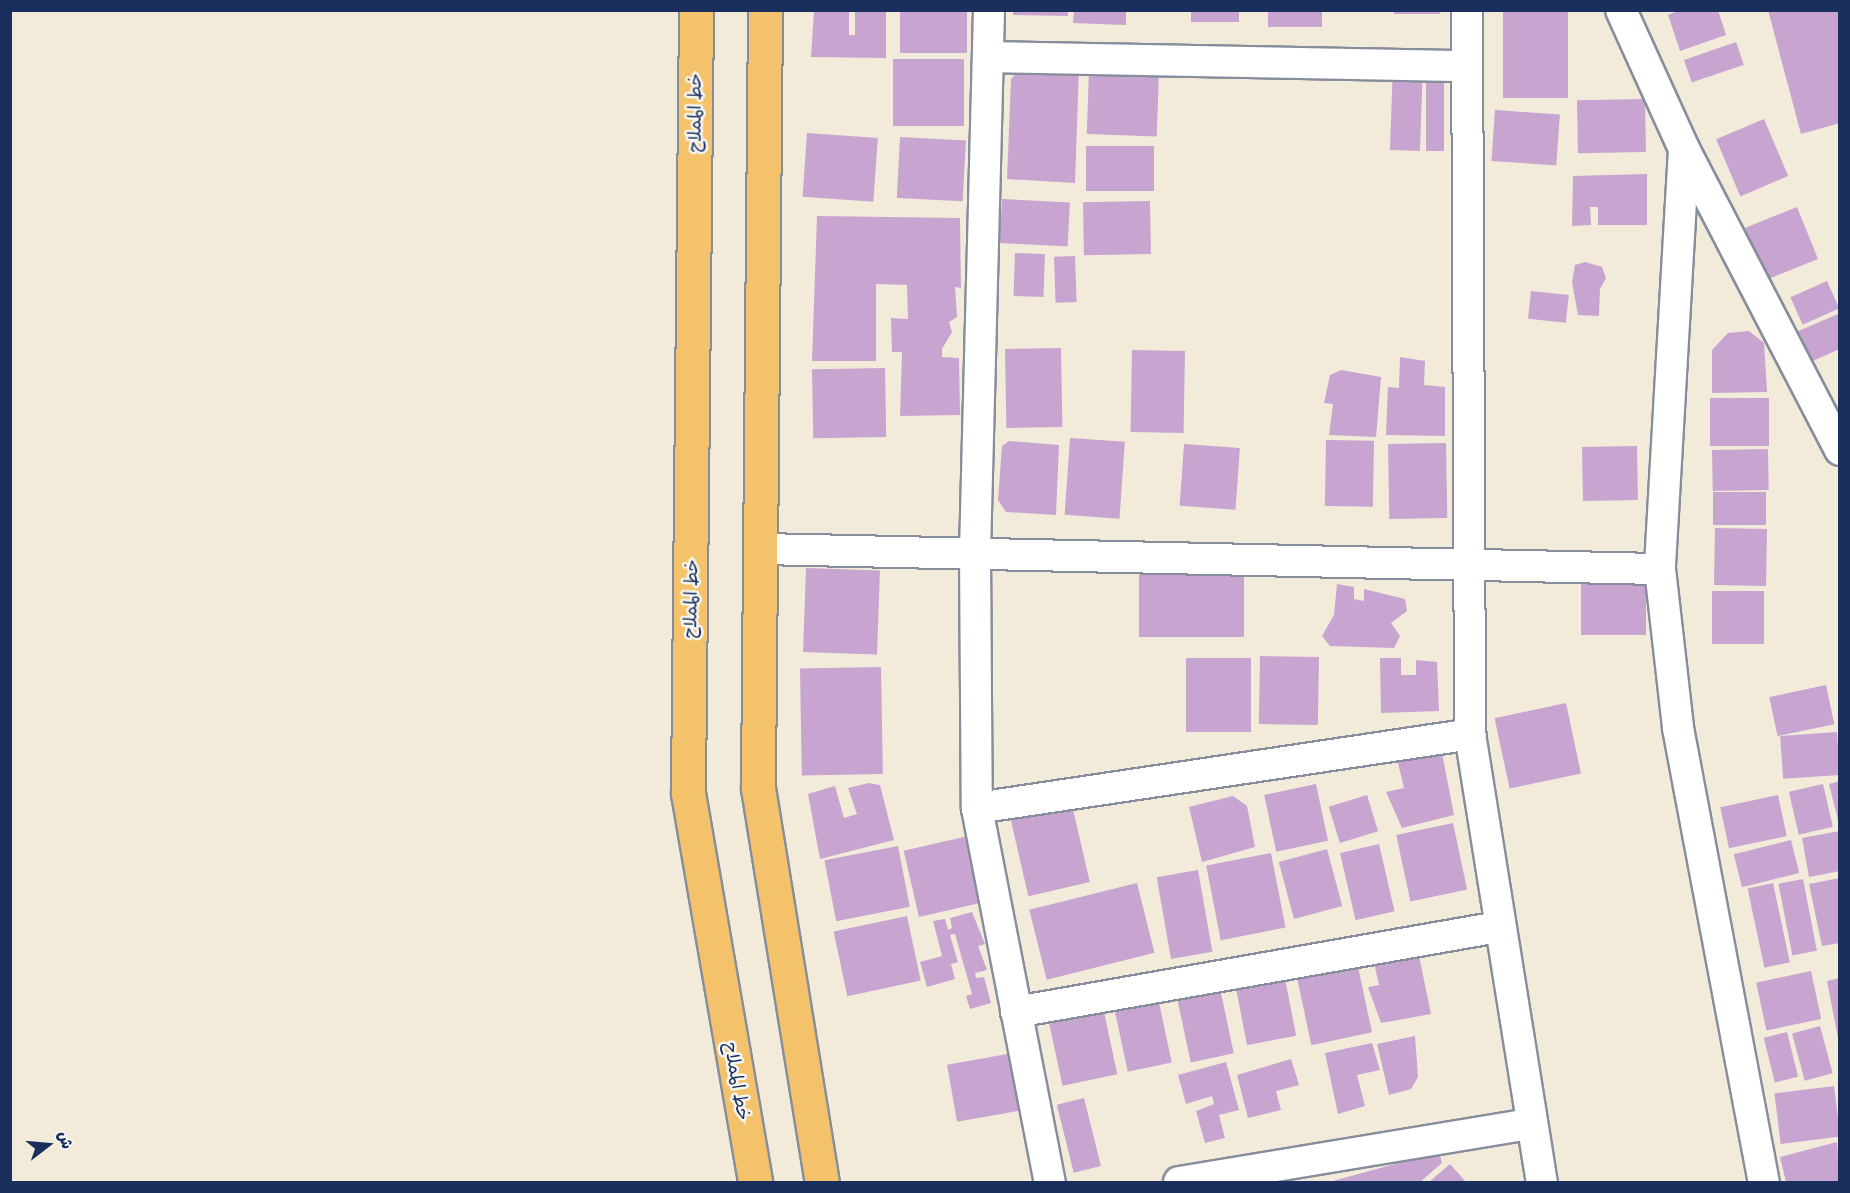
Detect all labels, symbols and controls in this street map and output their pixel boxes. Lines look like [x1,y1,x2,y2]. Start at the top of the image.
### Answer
street label: خط المملاح [684,73,706,153]
street label: خط المملاح [680,559,702,639]
street label: خط المملاح [719,1040,755,1122]
north arrow [18,1115,78,1175]
text: ش [49,1127,82,1152]

